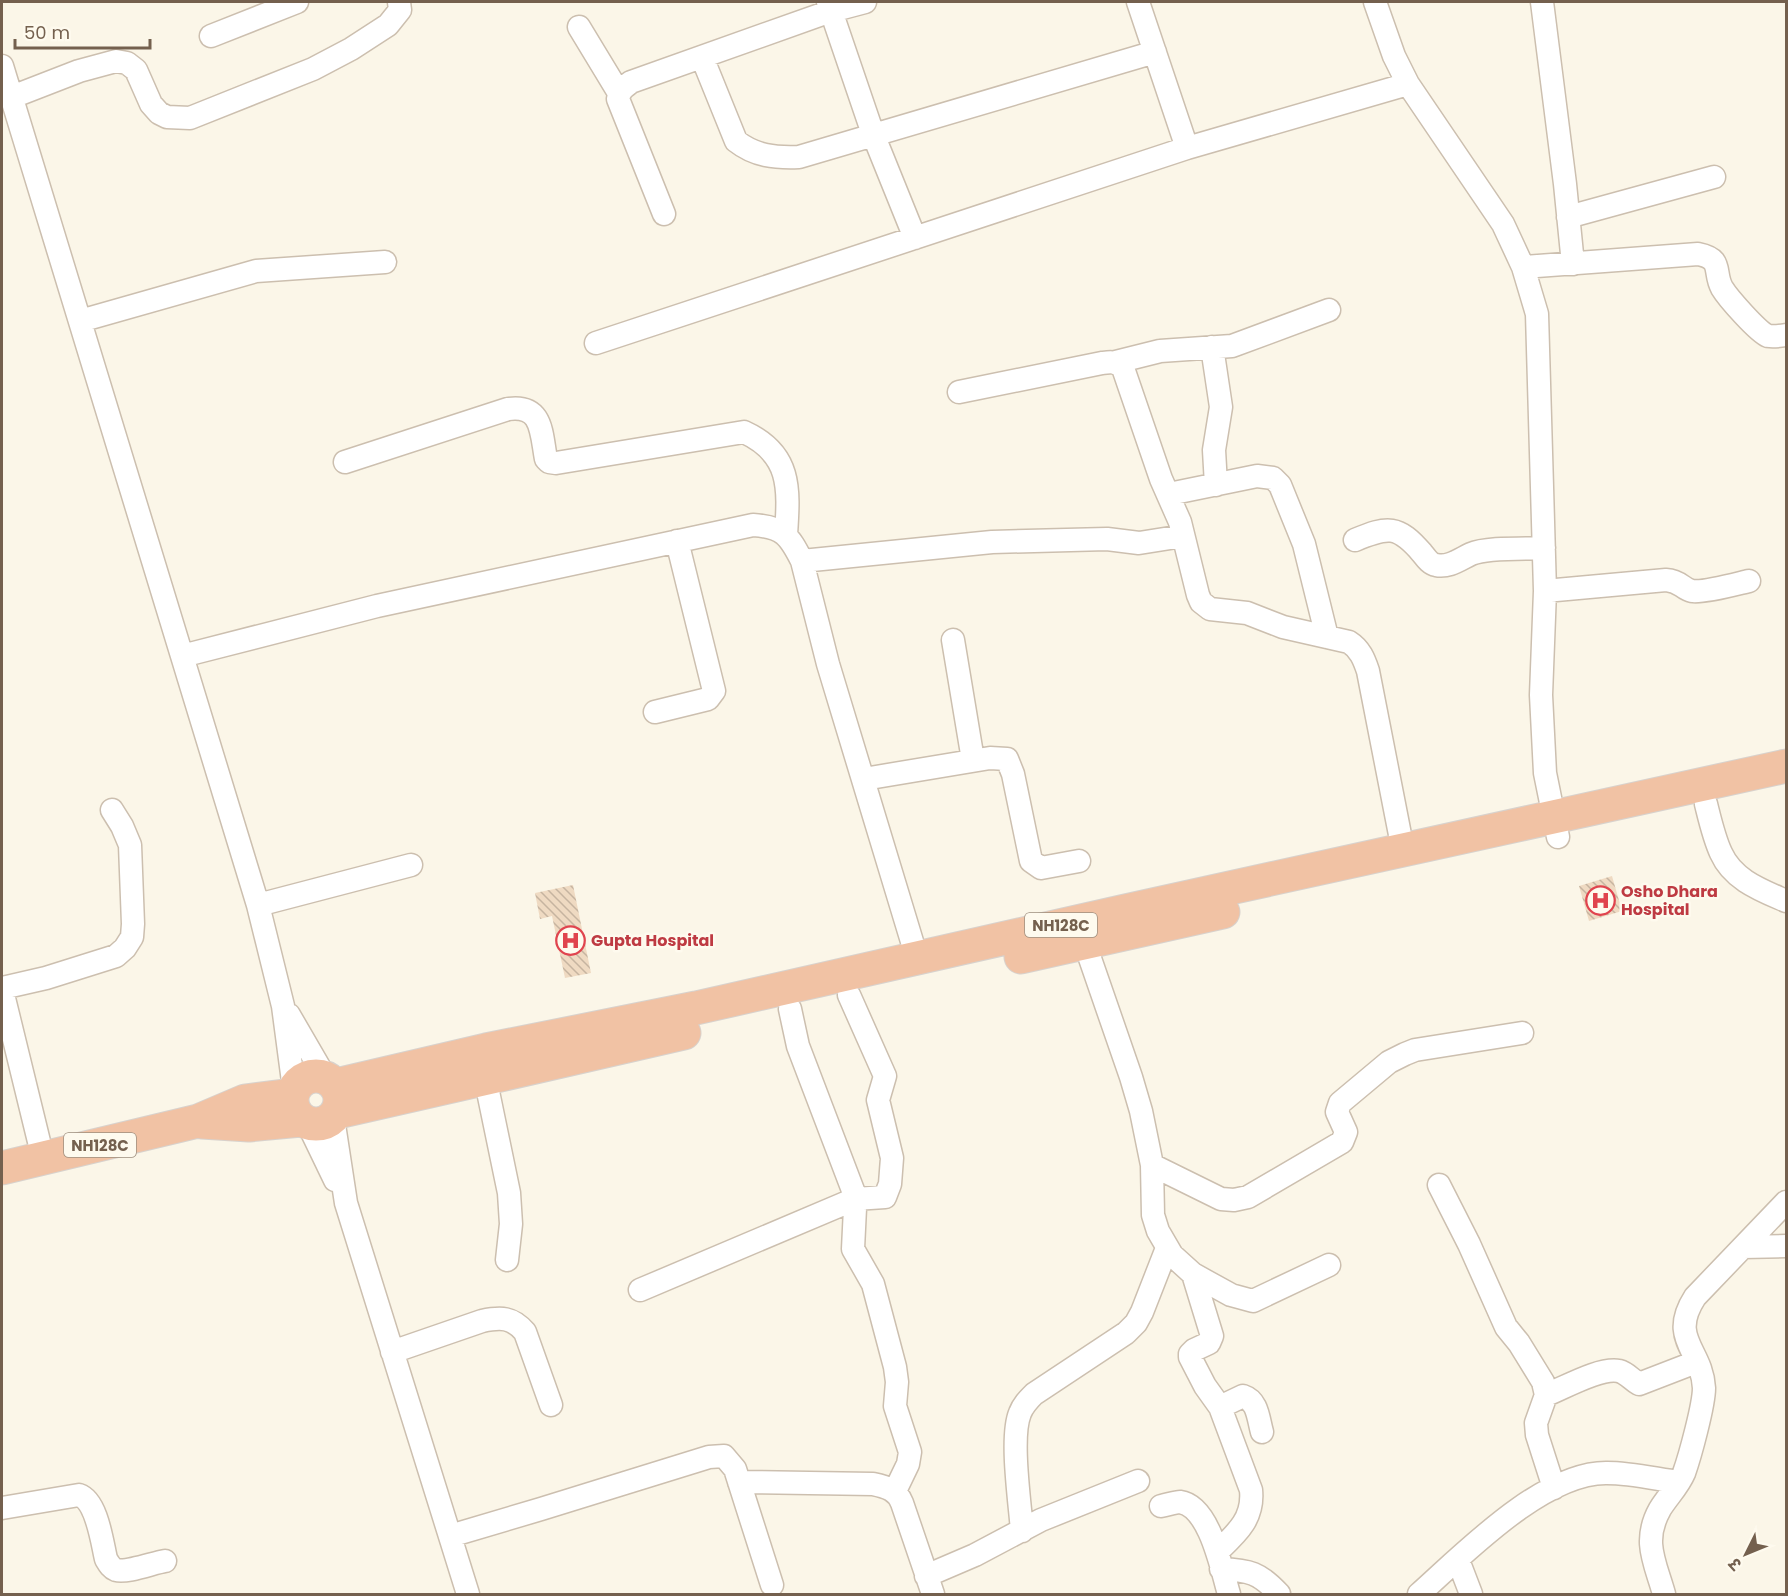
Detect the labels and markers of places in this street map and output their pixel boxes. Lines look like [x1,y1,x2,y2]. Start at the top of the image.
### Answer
place label: Osho Dhara Hospital [1621,880,1718,921]
hospital icon: Osho Dhara Hospital [1584,884,1616,916]
hospital icon: Gupta Hospital [554,924,586,956]
place label: Gupta Hospital [591,929,714,952]

